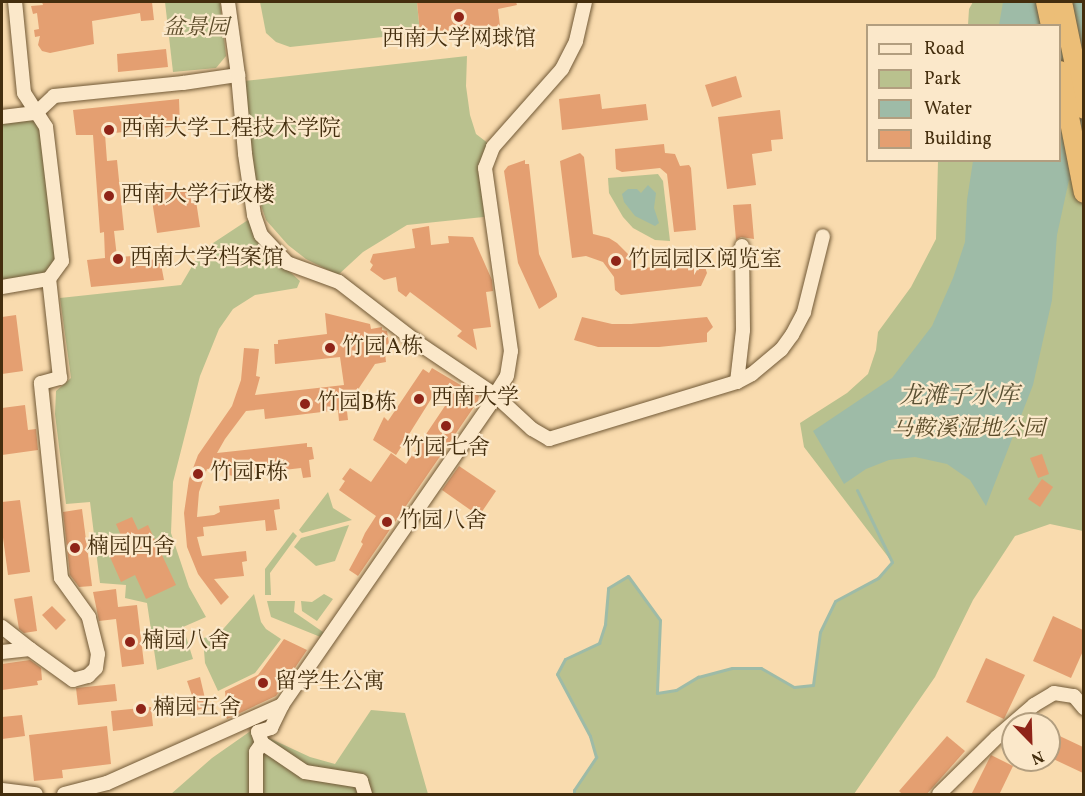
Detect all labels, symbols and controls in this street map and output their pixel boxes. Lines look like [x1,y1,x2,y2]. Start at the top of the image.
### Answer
marker: 西南大学网球馆 [452,10,466,24]
park label: 盆景园 [163,16,229,42]
legend [866,24,1061,162]
place label: 西南大学网球馆 [382,27,536,53]
text: Road [924,37,965,62]
text: Park [924,67,961,92]
text: Water [924,97,972,122]
place label: 西南大学工程技术学院 [121,117,341,143]
marker: 西南大学工程技术学院 [102,123,116,137]
text: Building [924,127,992,152]
place label: 西南大学行政楼 [121,183,275,209]
marker: 西南大学行政楼 [102,189,116,203]
place label: 西南大学档案馆 [130,246,284,272]
place label: 竹园园区阅览室 [628,248,782,274]
marker: 西南大学档案馆 [111,252,125,266]
marker: 竹园园区阅览室 [609,254,623,268]
place label: 竹园A栋 [342,335,423,361]
marker: 竹园A栋 [323,341,337,355]
water label: 龙滩子水库 [899,384,1019,412]
place label: 西南大学 [431,386,519,412]
place label: 竹园B栋 [317,391,397,417]
marker: 西南大学 [412,392,426,406]
marker: 竹园B栋 [298,397,312,411]
park label: 马鞍溪湿地公园 [891,417,1045,443]
marker: 竹园七舍 [439,419,453,433]
place label: 竹园七舍 [402,436,490,462]
place label: 竹园F栋 [210,461,288,487]
marker: 竹园F栋 [191,467,205,481]
place label: 竹园八舍 [399,509,487,535]
marker: 竹园八舍 [380,515,394,529]
place label: 楠园四舍 [87,535,175,561]
marker: 楠园四舍 [68,541,82,555]
place label: 楠园八舍 [142,629,230,655]
marker: 楠园八舍 [123,635,137,649]
place label: 留学生公寓 [275,670,385,696]
marker: 留学生公寓 [256,676,270,690]
place label: 楠园五舍 [153,696,241,722]
marker: 楠园五舍 [134,702,148,716]
north arrow [1001,712,1061,772]
text: N [1028,744,1047,769]

